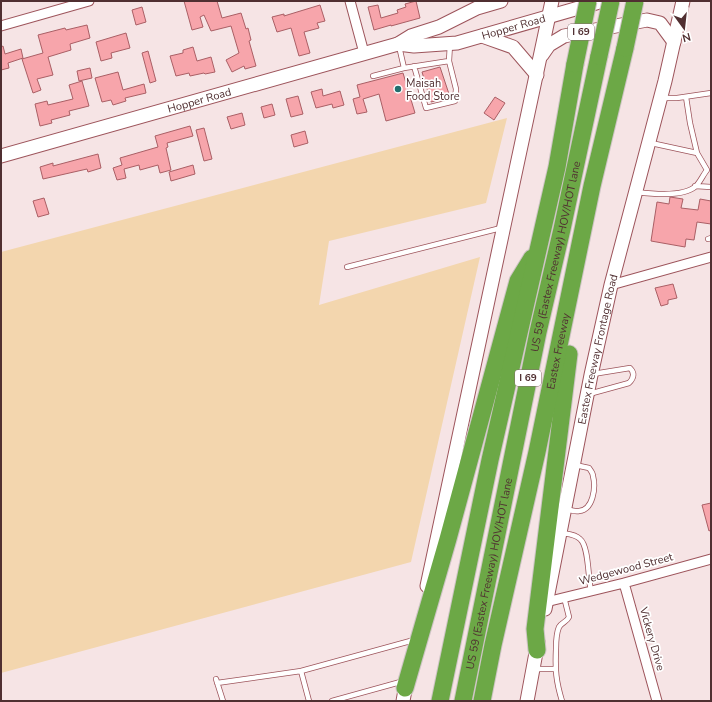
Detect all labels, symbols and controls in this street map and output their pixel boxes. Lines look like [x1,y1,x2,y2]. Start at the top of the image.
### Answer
north arrow [664,8,704,48]
street label: Hopper Road [480,10,547,43]
road number: I 69 [568,24,594,40]
text: N [681,29,692,45]
place label: Maisah Food Store [406,76,460,104]
street label: Hopper Road [166,84,233,116]
marker: Maisah Food Store [393,84,403,94]
street label: US 59 (Eastex Freeway) HOV/HOT lane [527,160,583,354]
street label: Eastex Freeway Frontage Road [574,273,621,426]
street label: Eastex Freeway [544,312,574,390]
road number: I 69 [515,370,541,386]
street label: US 59 (Eastex Freeway) HOV/HOT lane [462,476,516,671]
street label: Wedgewood Street [577,549,675,589]
street label: Vickery Drive [636,605,668,673]

